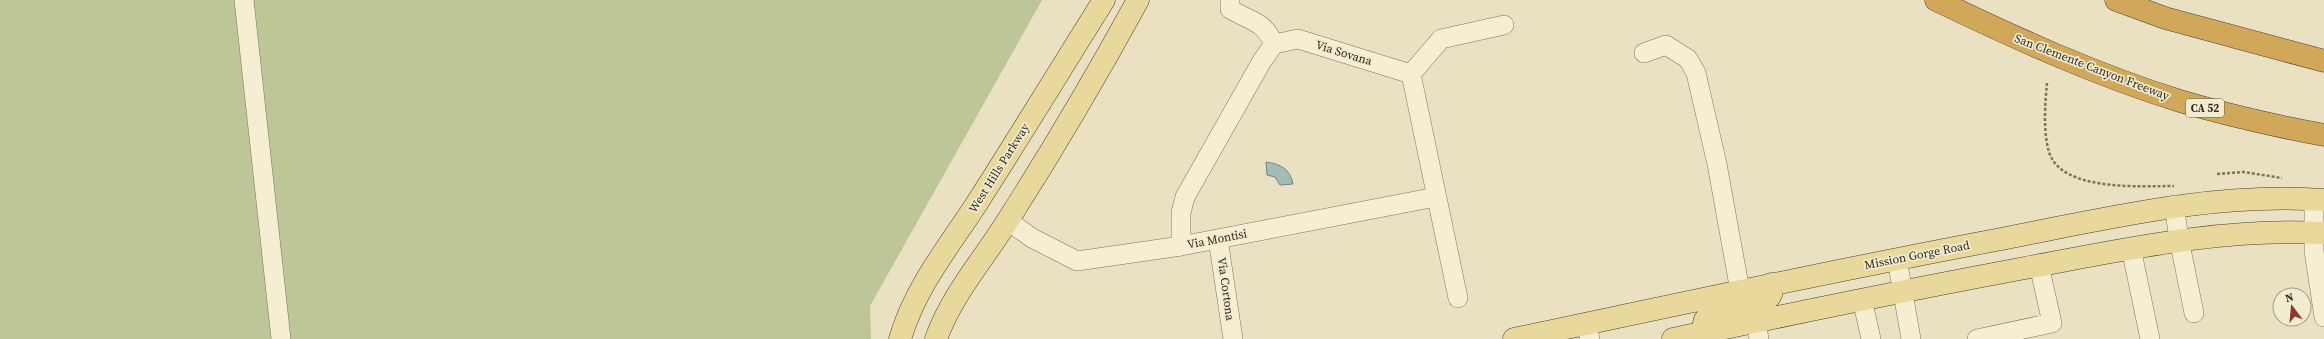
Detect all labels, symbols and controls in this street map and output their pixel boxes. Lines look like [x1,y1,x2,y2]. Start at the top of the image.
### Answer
street label: San Clemente Canyon Freeway [2012,30,2172,104]
street label: Via Sovana [1314,37,1375,69]
road number: CA 52 [2186,99,2224,117]
street label: West Hills Parkway [965,120,1033,216]
street label: Via Montisi [1186,225,1249,253]
street label: Mission Gorge Road [1863,237,1971,273]
street label: Via Cortona [1214,256,1238,322]
north arrow [2272,287,2312,327]
text: N [2283,290,2295,306]

